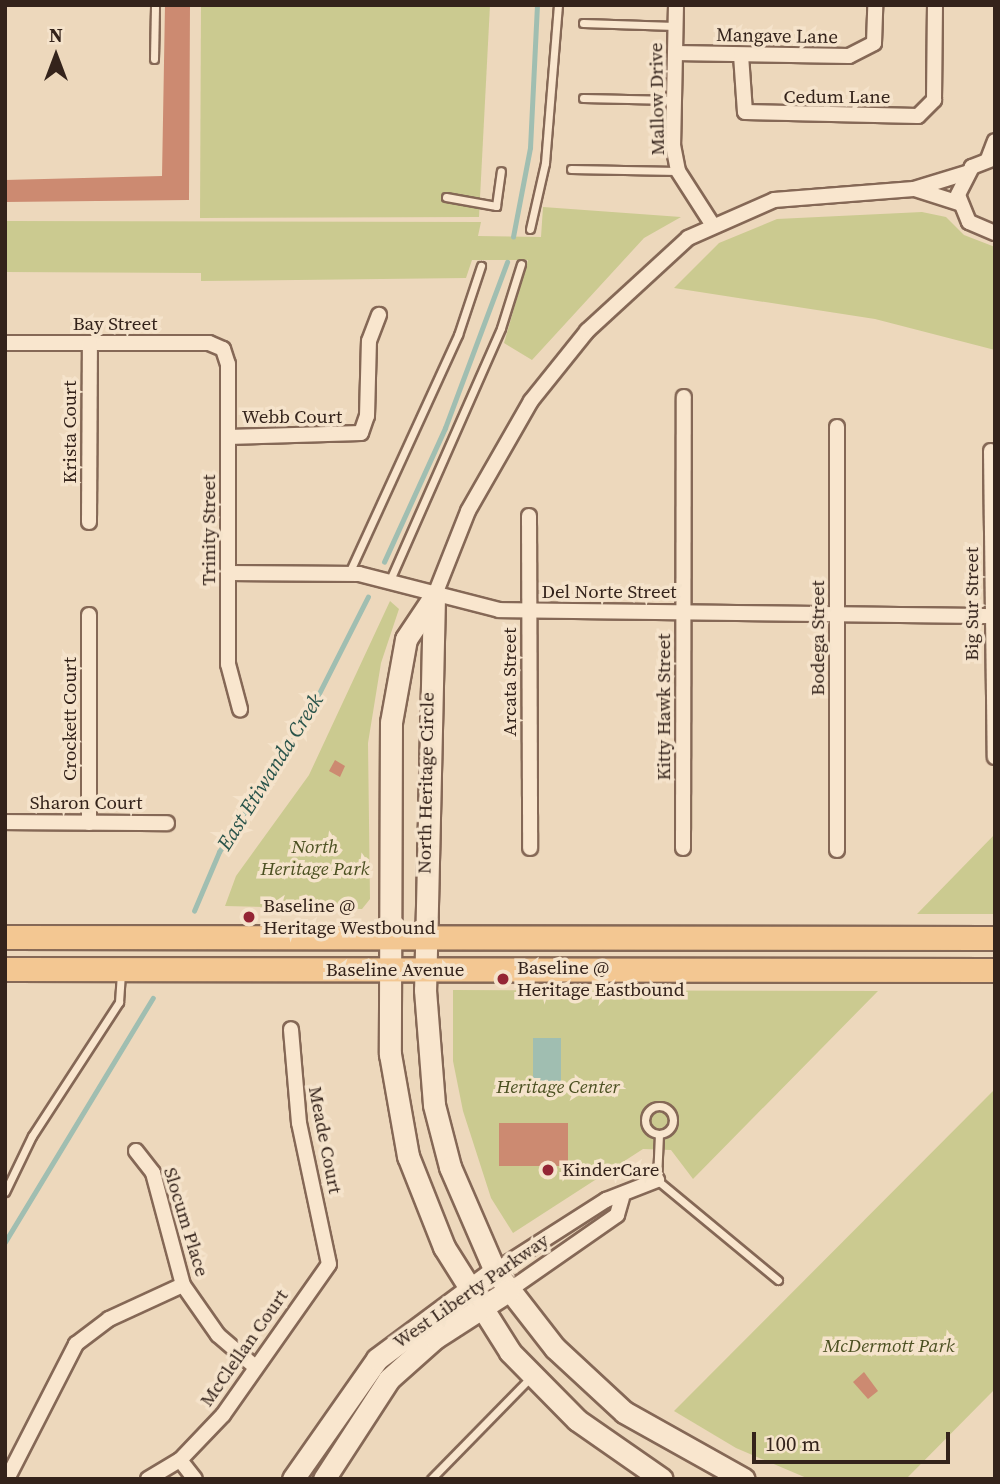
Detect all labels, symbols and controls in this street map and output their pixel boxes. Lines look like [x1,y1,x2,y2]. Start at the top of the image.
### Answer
north arrow [21,21,91,91]
text: N [49,22,63,48]
street label: Mangave Lane [716,24,838,48]
street label: Mallow Drive [645,42,669,156]
street label: Cedum Lane [784,86,890,108]
street label: Bay Street [73,313,157,335]
street label: Krista Court [59,381,81,483]
street label: Webb Court [242,406,342,428]
street label: Trinity Street [198,474,220,586]
street label: Big Sur Street [961,547,983,661]
street label: Bodega Street [807,580,829,696]
street label: Del Norte Street [541,581,677,603]
street label: Arcata Street [499,628,521,736]
street label: Kitty Hawk Street [653,634,675,780]
street label: Crockett Court [59,657,81,781]
water label: East Etiwanda Creek [212,689,328,855]
street label: North Heritage Circle [413,692,439,874]
street label: Sharon Court [30,792,142,814]
park label: North Heritage Park [261,836,369,880]
place label: Baseline @ Heritage Westbound [263,895,436,939]
marker: Baseline @ Heritage Westbound [241,909,257,925]
place label: Baseline @ Heritage Eastbound [517,957,685,1001]
street label: Baseline Avenue [326,959,464,981]
marker: Baseline @ Heritage Eastbound [495,971,511,987]
park label: Heritage Center [496,1076,620,1098]
street label: Meade Court [303,1084,347,1196]
place label: KinderCare [562,1159,659,1181]
marker: KinderCare [540,1162,556,1178]
street label: Slocum Place [159,1165,213,1279]
street label: West Liberty Parkway [389,1229,553,1353]
street label: McClellan Court [195,1285,293,1411]
park label: McDermott Park [823,1335,955,1357]
scale bar [755,1418,953,1462]
text: 100 m [765,1429,820,1458]

